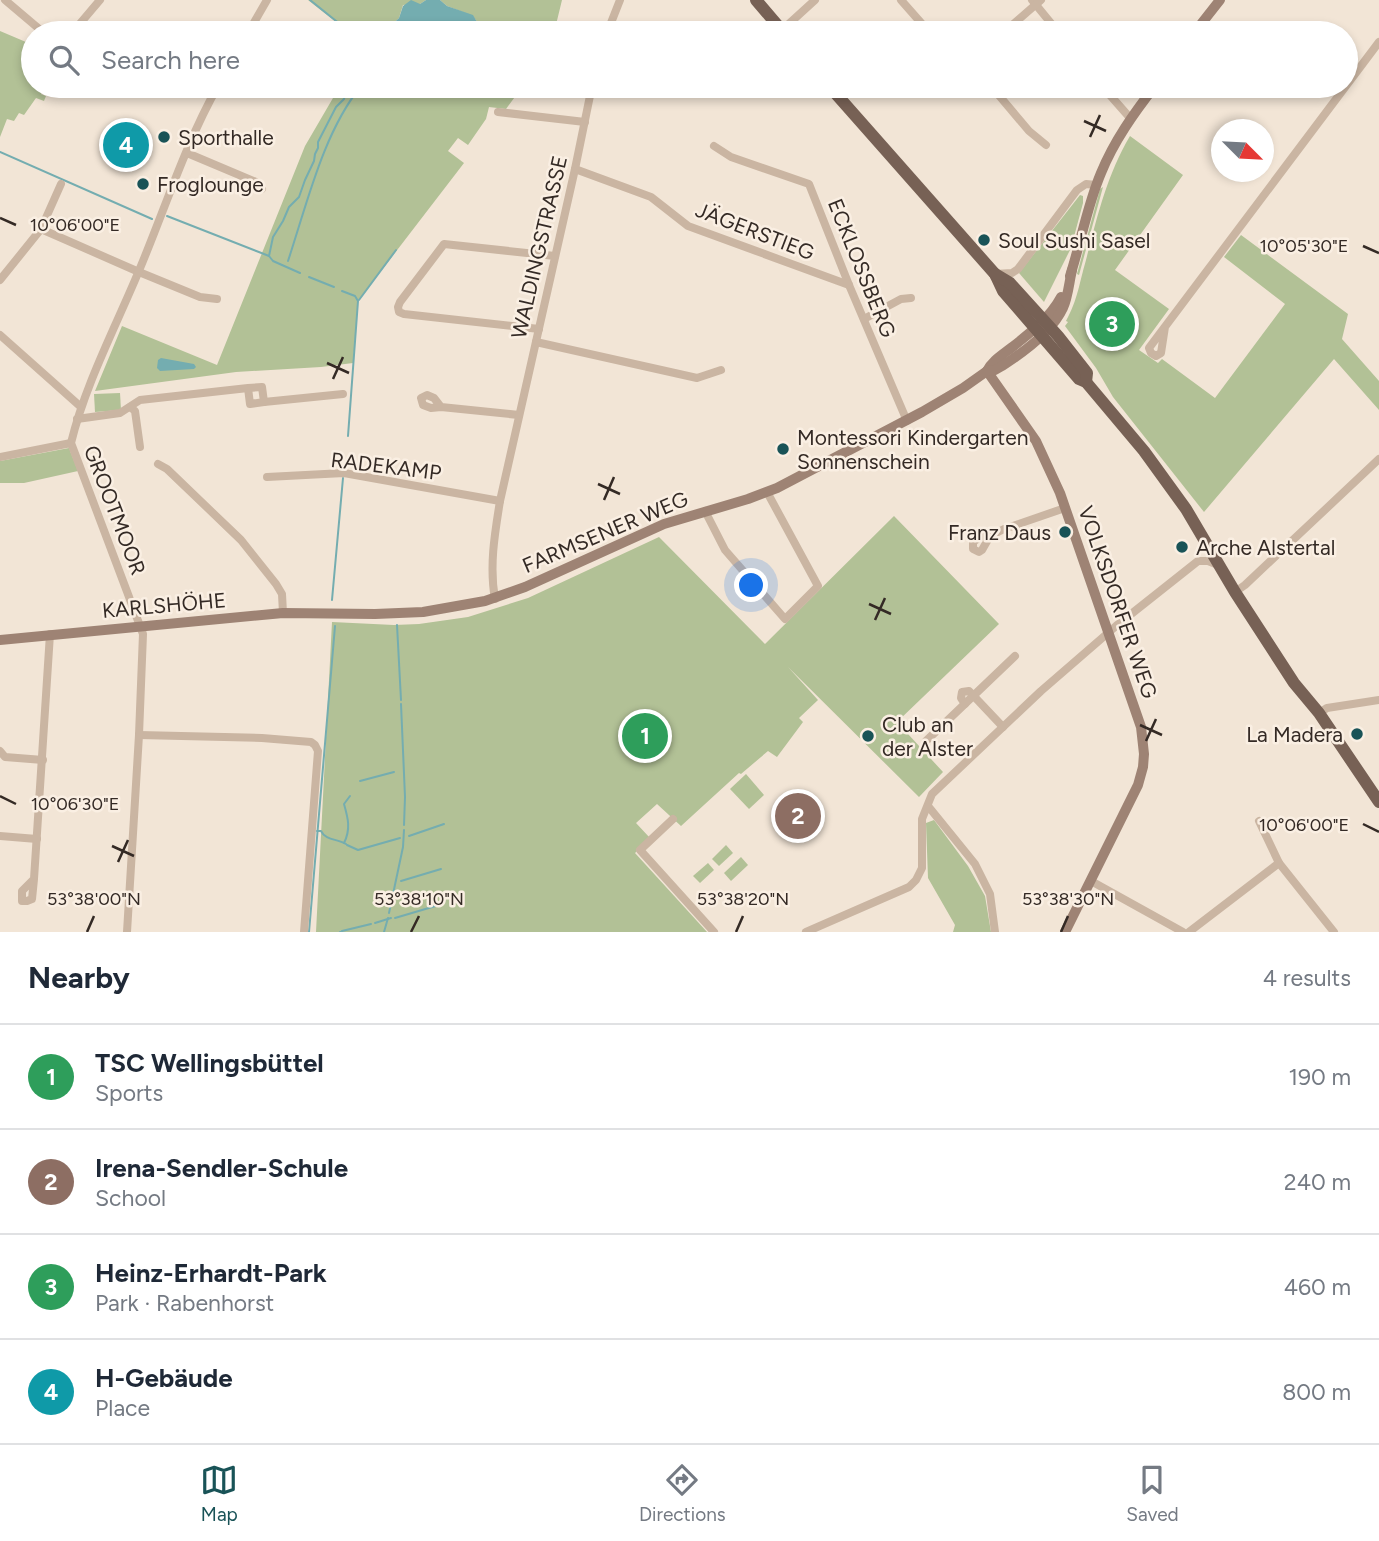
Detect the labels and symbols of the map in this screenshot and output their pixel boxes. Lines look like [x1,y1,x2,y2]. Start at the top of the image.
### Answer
pin: 4 [103,119,149,171]
north arrow [1211,119,1274,182]
place label: Sporthalle [178,125,274,150]
marker: Sporthalle [156,129,172,145]
street label: WALDINGSTRASSE [506,153,572,341]
place label: Froglounge [157,172,264,197]
marker: Froglounge [135,176,151,192]
street label: ECKLOSSBERG [823,195,901,341]
street label: JÄGERSTIEG [692,197,818,265]
text: 10°06'00"E [30,214,120,236]
place label: Soul Sushi Sasel [998,228,1150,253]
marker: Soul Sushi Sasel [976,232,992,248]
text: 10°05'30"E [1260,235,1348,257]
pin: 3 [1089,298,1135,350]
place label: Montessori Kindergarten Sonnenschein [797,425,1028,474]
marker: Montessori Kindergarten Sonnenschein [775,441,791,457]
street label: GROOTMOOR [79,442,151,578]
street label: RADEKAMP [329,447,443,485]
street label: FARMSENER WEG [518,486,692,578]
street label: VOLKSDORFER WEG [1073,502,1163,702]
place label: Franz Daus [948,520,1051,545]
marker: Franz Daus [1057,524,1073,540]
place label: Arche Alstertal [1196,535,1335,560]
marker: Arche Alstertal [1174,539,1190,555]
your location [734,568,768,602]
street label: KARLSHÖHE [101,587,227,623]
pin: 1 [622,710,668,762]
place label: Club an der Alster [882,712,973,761]
place label: La Madera [1246,722,1343,747]
marker: La Madera [1349,726,1365,742]
marker: Club an der Alster [860,728,876,744]
pin: 2 [775,790,821,842]
text: 10°06'30"E [31,793,119,815]
text: 10°06'00"E [1259,814,1349,836]
text: 53°38'00"N [47,888,141,910]
text: 53°38'10"N [374,888,464,910]
text: 53°38'20"N [697,888,789,910]
text: 53°38'30"N [1022,888,1114,910]

